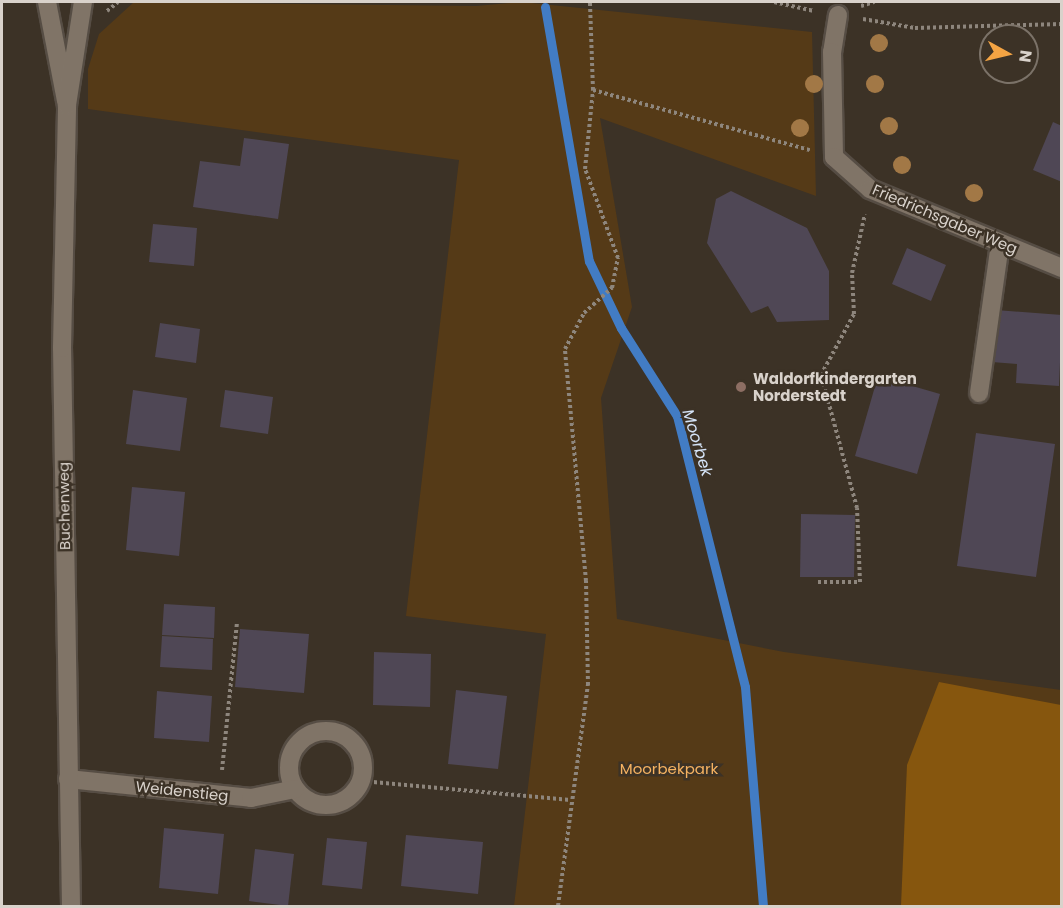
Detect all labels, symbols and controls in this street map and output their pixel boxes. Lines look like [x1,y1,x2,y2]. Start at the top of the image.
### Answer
north arrow [979,24,1039,84]
text: N [1013,49,1038,64]
street label: Friedrichsgaber Weg [870,180,1020,258]
place label: Waldorfkindergarten Norderstedt [753,369,917,404]
marker: Waldorfkindergarten Norderstedt [734,380,748,394]
water label: Moorbek [678,407,716,479]
street label: Buchenweg [54,462,74,550]
park label: Moorbekpark [620,760,718,778]
street label: Weidenstieg [135,777,229,805]

